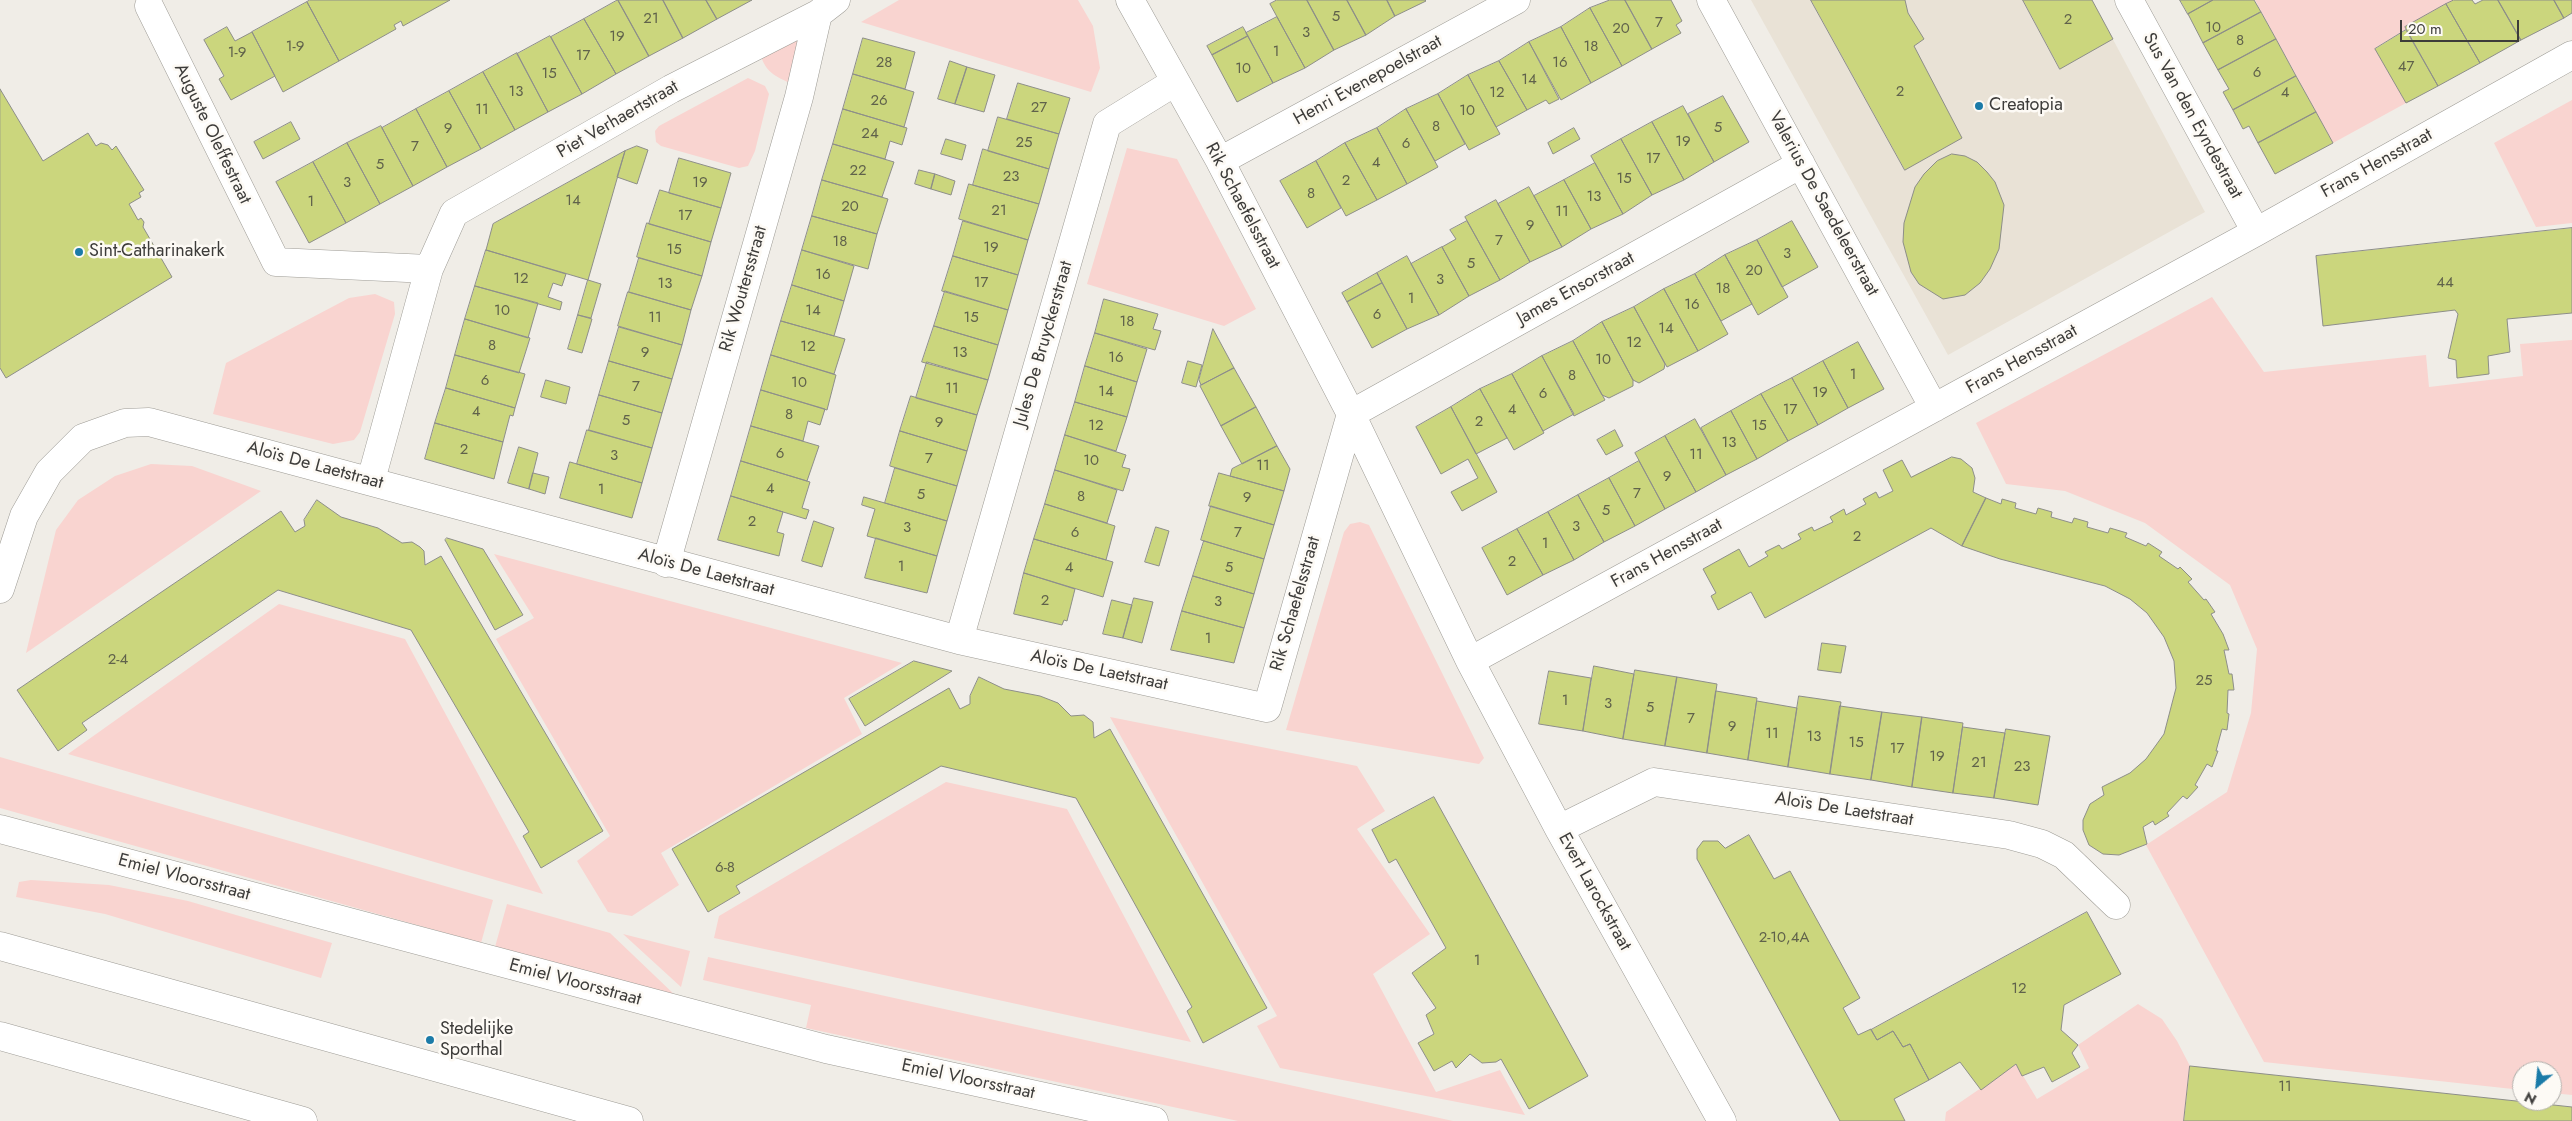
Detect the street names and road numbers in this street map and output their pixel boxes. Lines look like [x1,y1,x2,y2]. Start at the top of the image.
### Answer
street label: Sus Van den Eyndestraat [2137,29,2247,203]
street label: Henri Evenepoelstraat [1290,31,1446,131]
street label: Auguste Oleffestraat [169,60,255,208]
street label: Piet Verhaertstraat [553,76,683,164]
street label: Valerius De Saedeleerstraat [1763,108,1883,300]
street label: Frans Hensstraat [2318,125,2436,203]
street label: Rik Schaefelsstraat [1200,140,1284,272]
street label: Rik Woutersstraat [716,223,772,355]
street label: James Ensorstraat [1514,248,1638,330]
street label: Jules De Bruyckerstraat [1010,259,1078,429]
street label: Frans Hensstraat [1963,321,2081,399]
street label: Aloïs De Laetstraat [245,437,385,495]
street label: Frans Hensstraat [1608,515,1726,593]
street label: Rik Schaefelsstraat [1266,534,1326,674]
street label: Aloïs De Laetstraat [636,544,776,602]
street label: Aloïs De Laetstraat [1028,646,1170,696]
street label: Aloïs De Laetstraat [1773,788,1915,832]
street label: Evert Larockstraat [1553,829,1635,955]
street label: Emiel Vloorsstraat [116,850,252,906]
street label: Emiel Vloorsstraat [507,955,643,1011]
street label: Emiel Vloorsstraat [899,1055,1037,1105]

